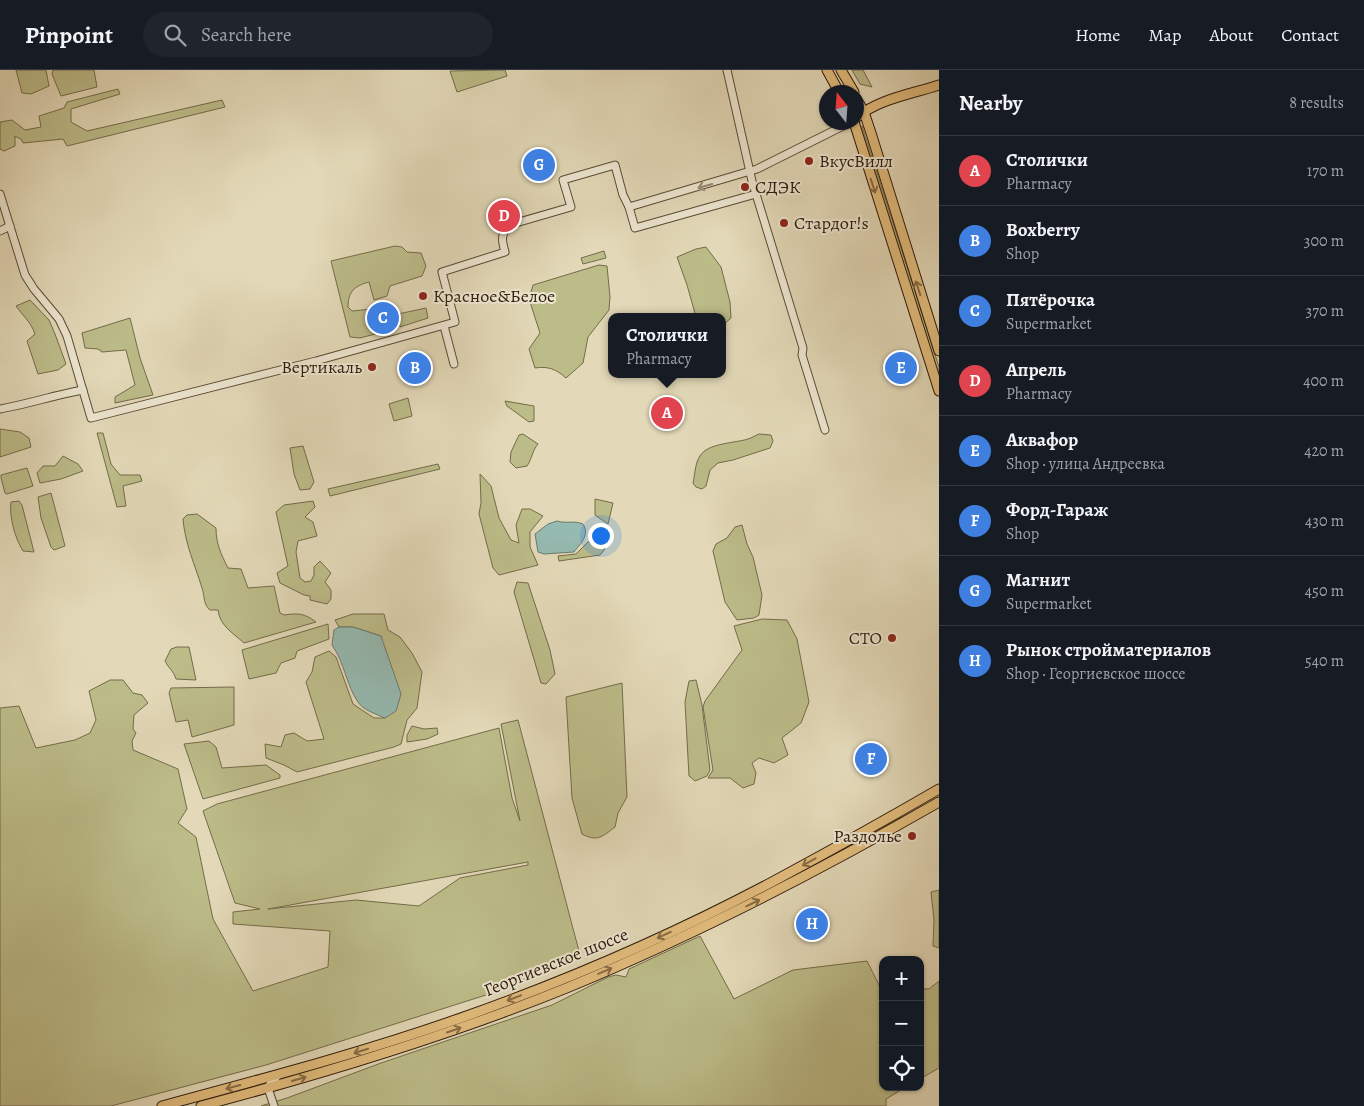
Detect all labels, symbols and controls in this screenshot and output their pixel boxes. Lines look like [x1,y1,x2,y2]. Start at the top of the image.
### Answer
search box [143,12,493,57]
text: Pinpoint [25,19,113,51]
icon: search [161,21,189,49]
text: Search here [201,22,291,48]
text: Home [1075,23,1120,47]
text: Map [1148,23,1181,47]
text: About [1209,23,1253,47]
text: Contact [1281,23,1339,47]
north arrow [819,85,864,130]
text: Nearby [959,89,1022,117]
text: 8 results [1289,92,1344,114]
pin: G [523,146,555,184]
text: Столички [1006,147,1088,173]
place label: ВкусВилл [819,149,893,173]
marker: ВкусВилл [803,155,815,167]
text: A [970,160,980,182]
text: 170 m [1307,160,1344,182]
text: Pharmacy [1006,173,1072,195]
place label: СДЭК [755,175,801,199]
one-way arrow [869,177,879,193]
one-way arrow [697,181,713,191]
marker: СДЭК [739,181,751,193]
pin: D [488,197,520,235]
place label: Стардог!s [794,211,869,235]
marker: Стардог!s [778,217,790,229]
text: Boxberry [1006,217,1080,243]
text: B [970,230,980,252]
text: 300 m [1304,230,1344,252]
text: Shop [1006,243,1039,265]
one-way arrow [913,280,923,296]
place label: Красное&Белое [433,284,555,308]
text: Пятёрочка [1006,287,1095,313]
marker: Красное&Белое [417,290,429,302]
pin: C [367,299,399,337]
text: C [970,300,980,322]
text: 370 m [1306,300,1344,322]
popup [608,313,726,378]
text: Supermarket [1006,313,1092,335]
text: Столички [626,322,708,348]
text: Pharmacy [626,348,692,370]
pin: B [399,349,431,387]
pin: E [885,349,917,387]
place label: Вертикаль [281,355,362,379]
text: Апрель [1006,357,1066,383]
marker: Вертикаль [366,361,378,373]
text: D [969,370,981,392]
text: 400 m [1303,370,1344,392]
text: Pharmacy [1006,383,1072,405]
pin: A [651,394,683,432]
text: Аквафор [1006,427,1078,453]
text: E [970,440,980,462]
text: 420 m [1304,440,1344,462]
text: Shop · улица Андреевка [1006,453,1165,475]
text: Форд-Гараж [1006,497,1108,523]
text: F [971,510,979,532]
text: 430 m [1305,510,1344,532]
your location [588,523,614,549]
text: Shop [1006,523,1039,545]
text: Магнит [1006,567,1070,593]
text: G [970,580,980,602]
text: 450 m [1305,580,1344,602]
text: Supermarket [1006,593,1092,615]
place label: СТО [849,626,882,650]
marker: СТО [886,632,898,644]
text: Рынок стройматериалов [1006,637,1211,663]
text: H [969,650,981,672]
text: 540 m [1305,650,1344,672]
text: Shop · Георгиевское шоссе [1006,663,1186,685]
pin: F [855,740,887,778]
place label: Раздолье [833,824,902,848]
marker: Раздолье [906,830,918,842]
one-way arrow [802,857,817,867]
one-way arrow [745,898,760,907]
pin: H [796,905,828,943]
street label: Георгиевское шоссе [480,922,632,1002]
one-way arrow [657,930,672,940]
map controls [879,956,924,1091]
button: + [879,956,924,1001]
one-way arrow [597,966,612,976]
one-way arrow [507,994,523,1003]
button: − [879,1001,924,1046]
one-way arrow [446,1025,461,1034]
button: locate [879,1046,924,1091]
one-way arrow [353,1047,369,1057]
one-way arrow [291,1074,307,1084]
one-way arrow [225,1083,241,1092]

